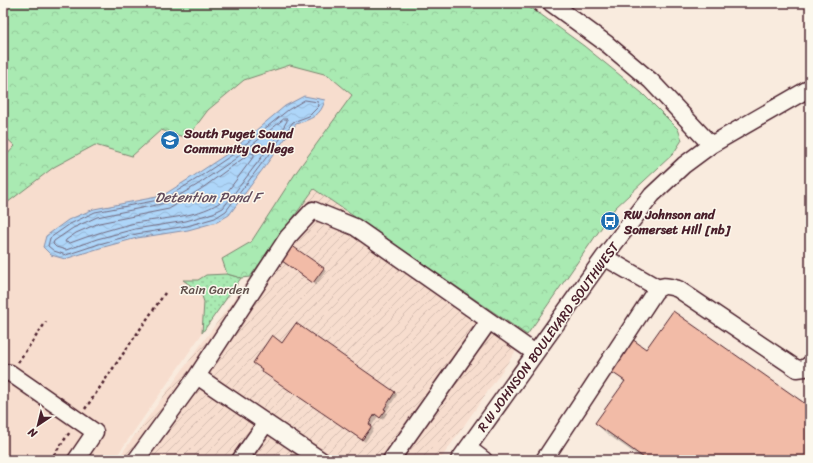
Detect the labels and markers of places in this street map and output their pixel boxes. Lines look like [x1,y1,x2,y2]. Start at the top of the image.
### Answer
place label: South Puget Sound Community College [183,122,294,160]
school or university icon: South Puget Sound Community College [159,129,181,151]
place label: RW Johnson and Somerset Hill [nb] [623,203,732,241]
bus stop icon: RW Johnson and Somerset Hill [nb] [599,210,621,232]

